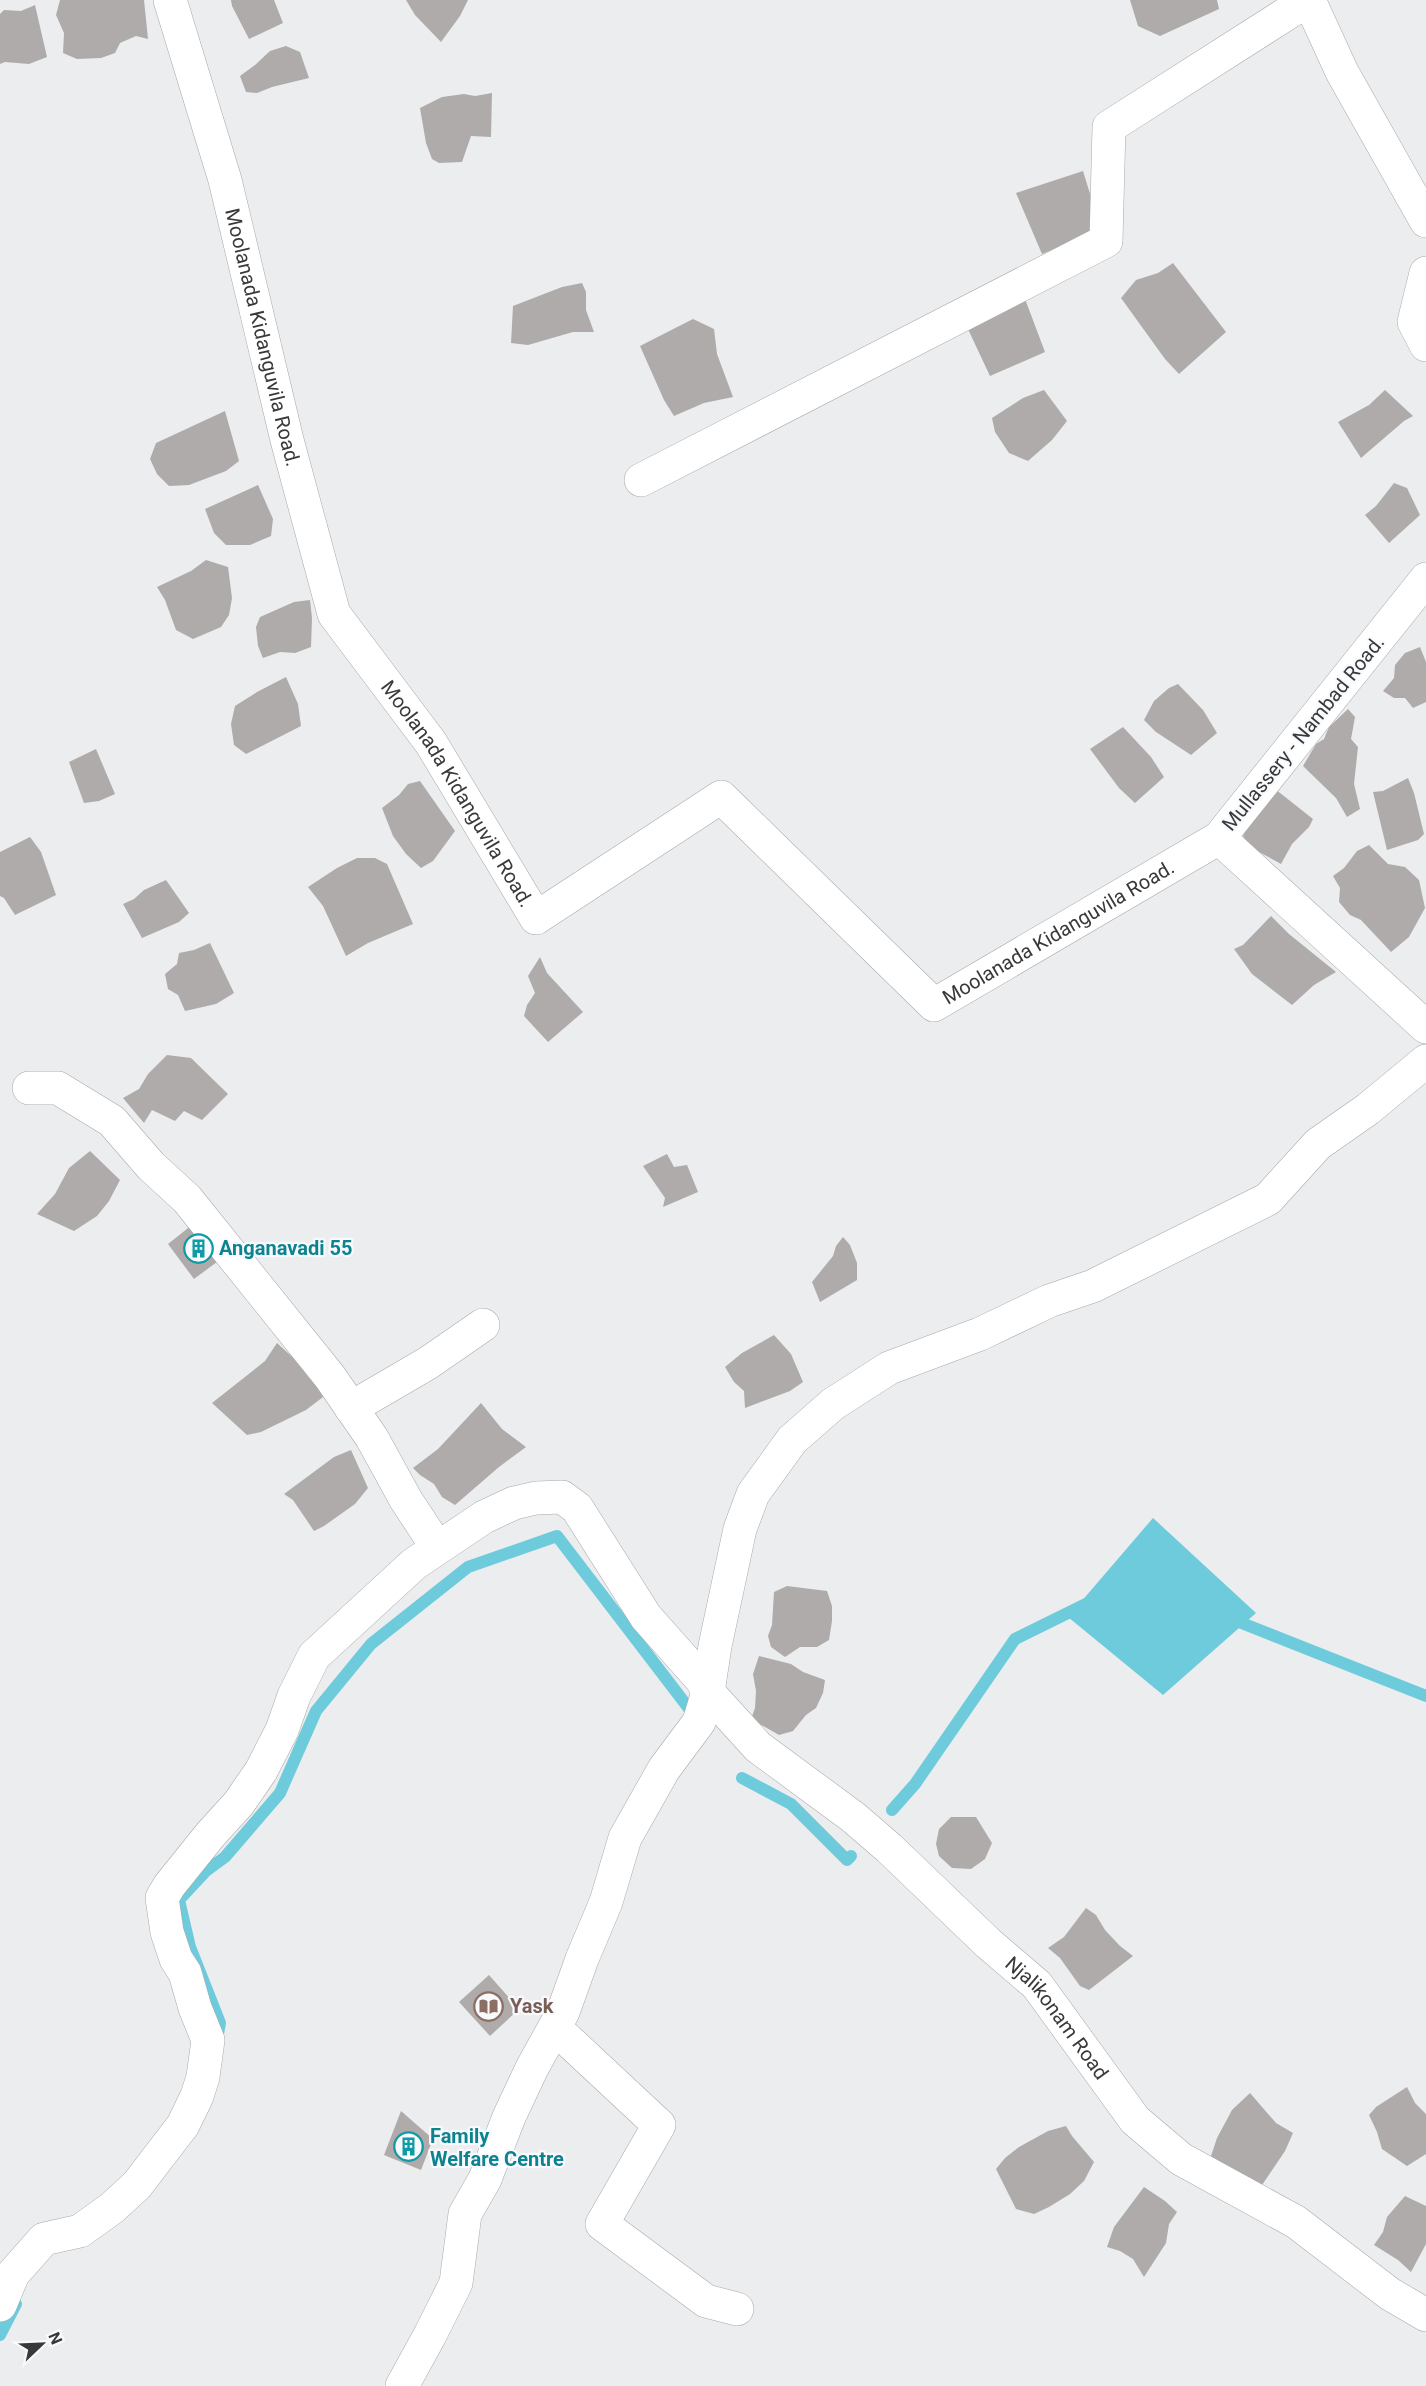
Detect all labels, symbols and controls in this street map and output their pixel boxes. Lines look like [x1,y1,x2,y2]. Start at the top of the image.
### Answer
street label: Moolanada Kidanguvila Road. [220,206,306,469]
street label: Mullassery - Nambad Road. [1217,630,1389,836]
street label: Moolanada Kidanguvila Road. [376,676,539,911]
street label: Moolanada Kidanguvila Road. [938,855,1178,1009]
building icon: Anganavadi 55 [182,1232,214,1264]
place label: Anganavadi 55 [219,1236,352,1260]
street label: Njalikonam Road [1000,1951,1114,2084]
library icon: Yask [473,1990,505,2022]
place label: Yask [510,1994,554,2018]
place label: Family Welfare Centre [430,2124,564,2171]
building icon: Family Welfare Centre [393,2131,425,2163]
north arrow [12,2314,72,2374]
text: N [44,2329,66,2347]

